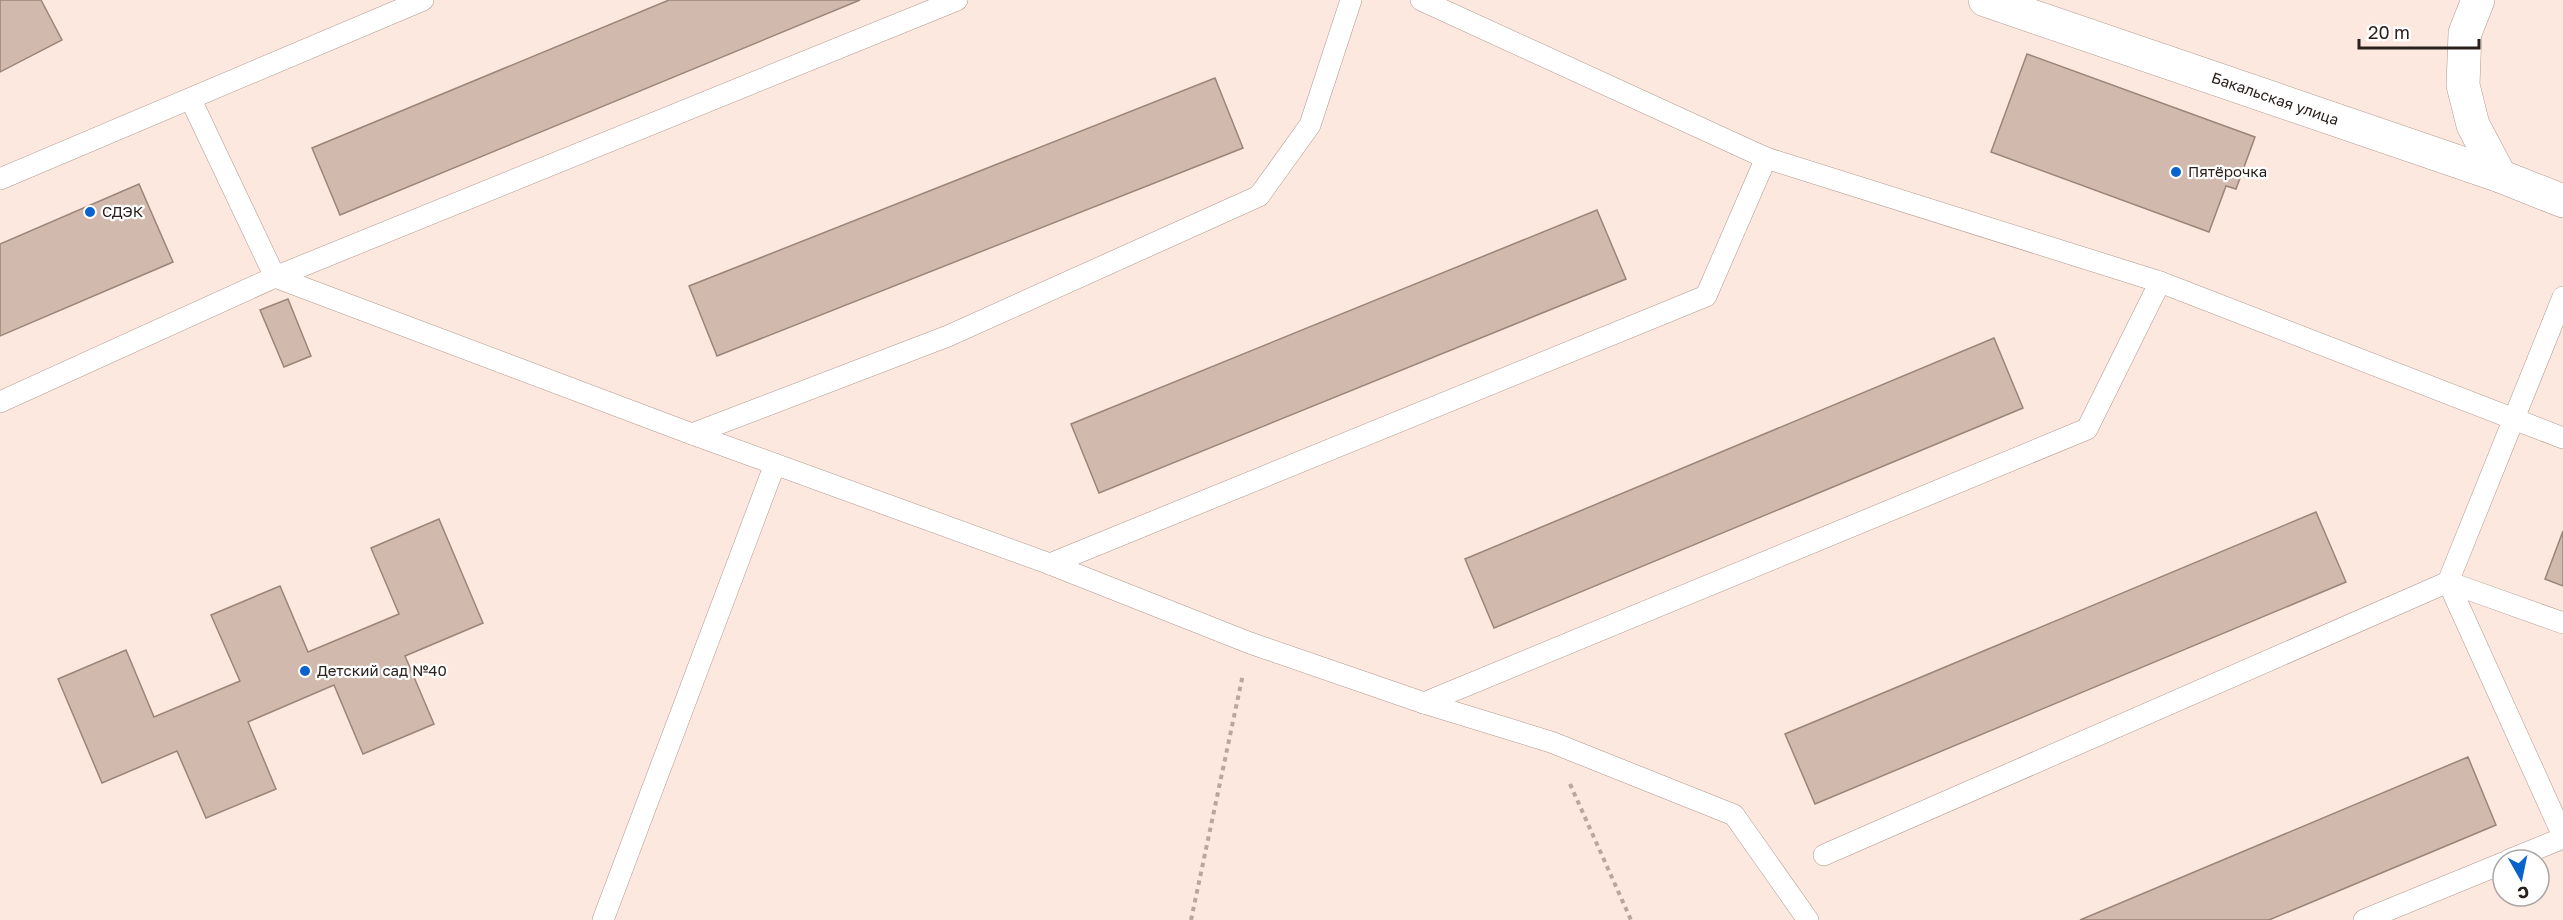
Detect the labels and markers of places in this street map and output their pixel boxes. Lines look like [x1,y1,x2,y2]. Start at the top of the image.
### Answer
place label: Пятёрочка [2188,162,2267,180]
marker: Пятёрочка [2169,165,2183,179]
place label: СДЭК [102,202,144,220]
marker: СДЭК [83,205,97,219]
place label: Детский сад №40 [317,661,447,679]
marker: Детский сад №40 [298,664,312,678]

